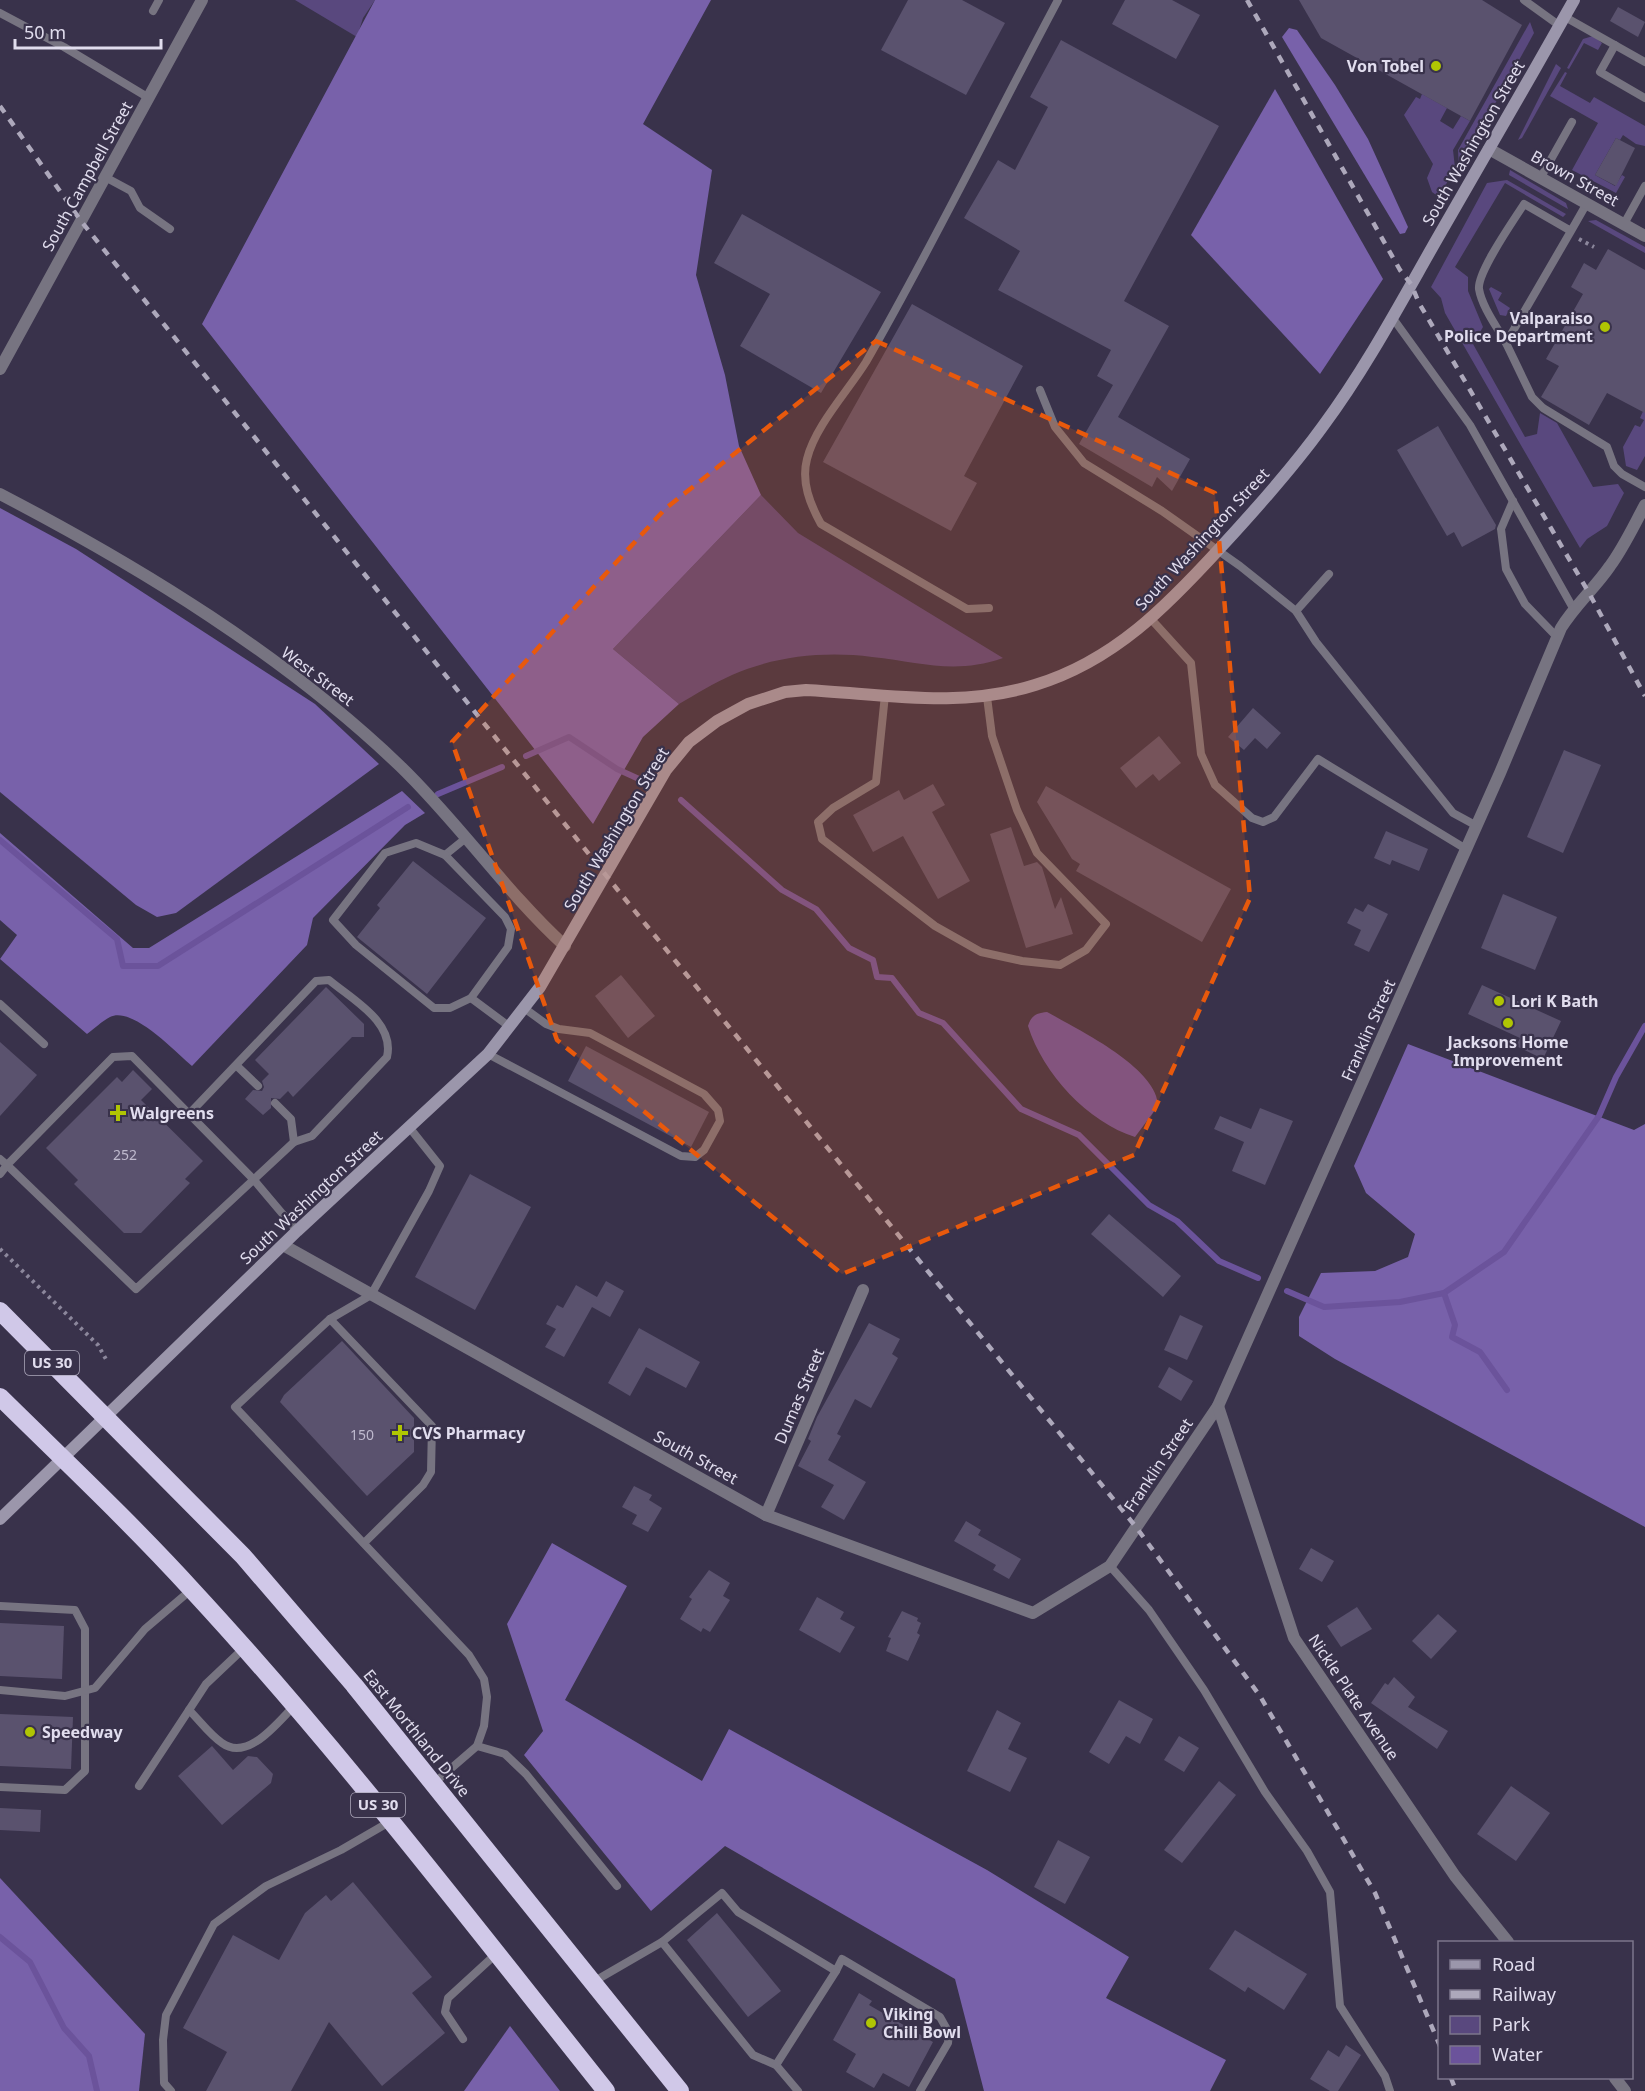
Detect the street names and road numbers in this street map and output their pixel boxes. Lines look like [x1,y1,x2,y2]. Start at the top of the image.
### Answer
street label: South Washington Street [1417,56,1529,230]
street label: South Campbell Street [37,97,137,255]
street label: Brown Street [1527,145,1623,211]
street label: South Washington Street [1130,463,1274,615]
street label: West Street [277,641,359,711]
street label: South Washington Street [558,743,674,915]
street label: Franklin Street [1336,976,1400,1084]
street label: South Washington Street [235,1125,387,1269]
street label: Dumas Street [769,1345,829,1447]
road number: US 30 [25,1351,79,1375]
street label: Franklin Street [1118,1413,1198,1516]
street label: South Street [650,1425,742,1489]
street label: Nickle Plate Avenue [1304,1630,1404,1764]
street label: East Morthland Drive [359,1664,475,1802]
road number: US 30 [351,1793,405,1817]

